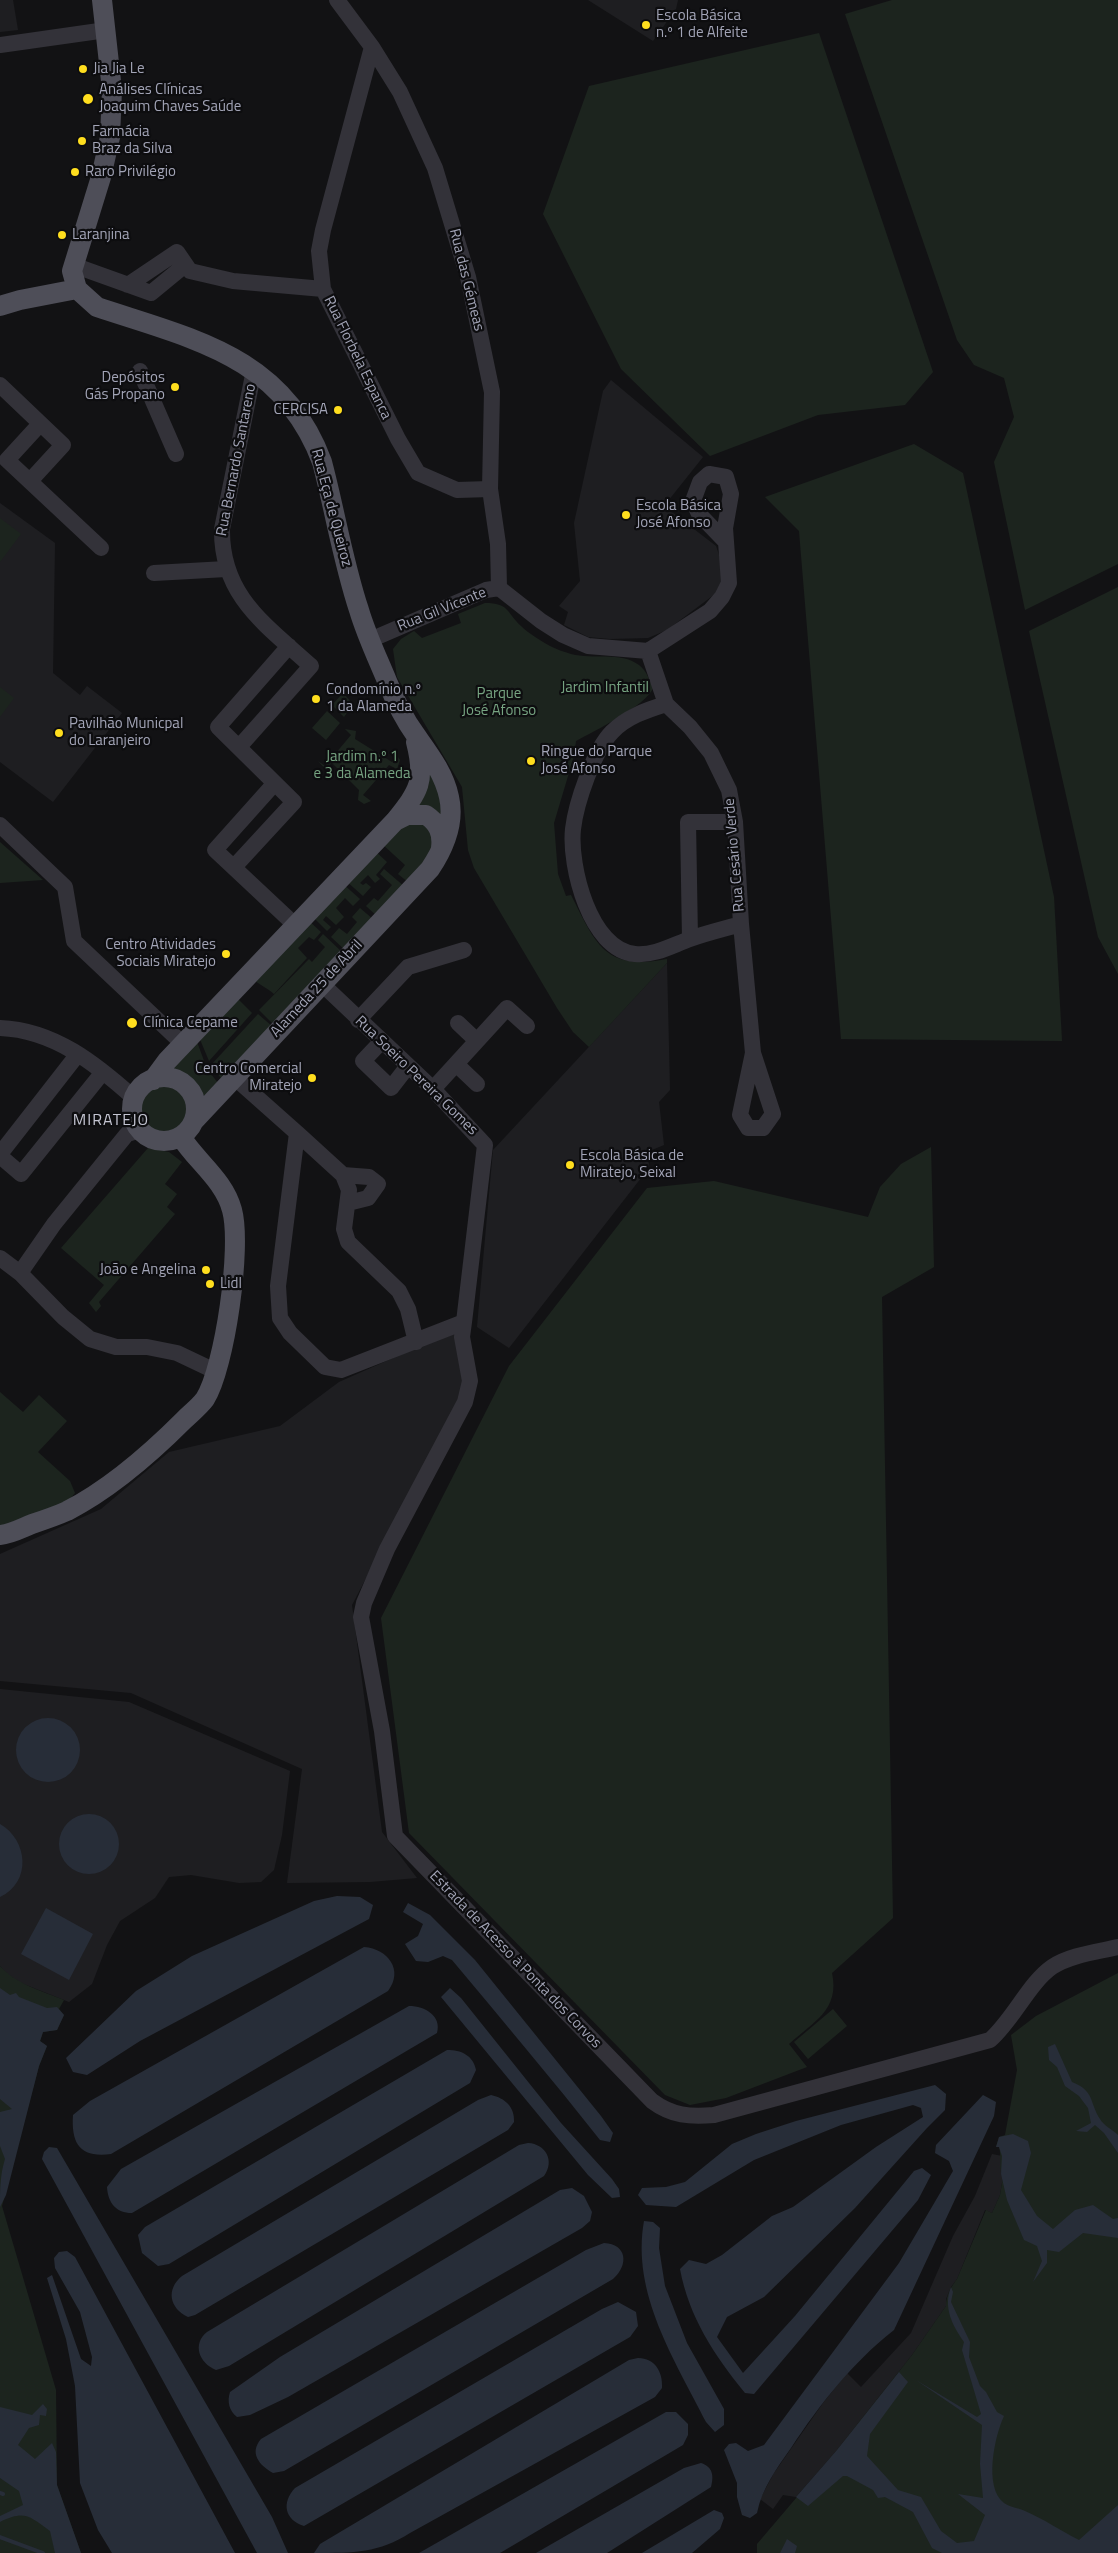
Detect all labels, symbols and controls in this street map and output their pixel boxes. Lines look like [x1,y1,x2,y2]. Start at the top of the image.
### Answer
place label: Escola Básica n.º 1 de Alfeite [656,7,748,42]
marker: Escola Básica n.º 1 de Alfeite [640,19,652,31]
place label: Jia Jia Le [93,60,145,78]
marker: Jia Jia Le [77,63,89,75]
place label: Análises Clínicas Joaquim Chaves Saúde [99,81,241,116]
marker: Análises Clínicas Joaquim Chaves Saúde [81,92,95,106]
place label: Farmácia Braz da Silva [92,123,172,158]
marker: Farmácia Braz da Silva [76,135,88,147]
place label: Raro Privilégio [85,163,176,181]
marker: Raro Privilégio [69,166,81,178]
place label: Laranjina [72,226,130,244]
street label: Rua das Gémeas [445,227,487,333]
marker: Laranjina [56,229,68,241]
street label: Rua Florbela Espanca [319,293,395,423]
place label: Depósitos Gás Propano [85,369,165,404]
marker: Depósitos Gás Propano [169,381,181,393]
street label: Rua Bernardo Santareno [213,382,261,538]
place label: CERCISA [274,401,328,419]
marker: CERCISA [332,404,344,416]
street label: Rua Eça de Queiroz [307,447,355,569]
place label: Escola Básica José Afonso [636,497,721,532]
marker: Escola Básica José Afonso [620,509,632,521]
street label: Rua Gil Vicente [395,584,489,636]
park label: Jardim Infantil [561,679,649,697]
place label: Condomínio n.º 1 da Alameda [326,681,421,716]
park label: Parque José Afonso [462,685,536,720]
marker: Condomínio n.º 1 da Alameda [310,693,322,705]
place label: Pavilhão Municpal do Laranjeiro [69,715,183,750]
marker: Pavilhão Municpal do Laranjeiro [53,727,65,739]
place label: Ringue do Parque José Afonso [541,743,652,778]
park label: Jardim n.º 1 e 3 da Alameda [314,748,410,783]
marker: Ringue do Parque José Afonso [525,755,537,767]
street label: Rua Cesário Verde [721,797,749,913]
place label: Centro Atividades Sociais Miratejo [105,936,216,971]
street label: Alameda 25 de Abril [267,937,367,1041]
marker: Centro Atividades Sociais Miratejo [220,948,232,960]
street label: Rua Soeiro Pereira Gomes [351,1013,481,1139]
place label: Clínica Cepame [143,1014,238,1032]
marker: Clínica Cepame [125,1016,139,1030]
place label: Centro Comercial Miratejo [195,1060,302,1095]
marker: Centro Comercial Miratejo [306,1072,318,1084]
district label: MIRATEJO [72,1111,150,1131]
place label: Escola Básica de Miratejo, Seixal [580,1147,684,1182]
marker: Escola Básica de Miratejo, Seixal [564,1159,576,1171]
place label: João e Angelina [100,1261,196,1279]
marker: João e Angelina [200,1264,212,1276]
place label: Lidl [220,1275,242,1293]
marker: Lidl [204,1278,216,1290]
street label: Estrada de Acesso à Ponta dos Corvos [425,1868,605,2052]

